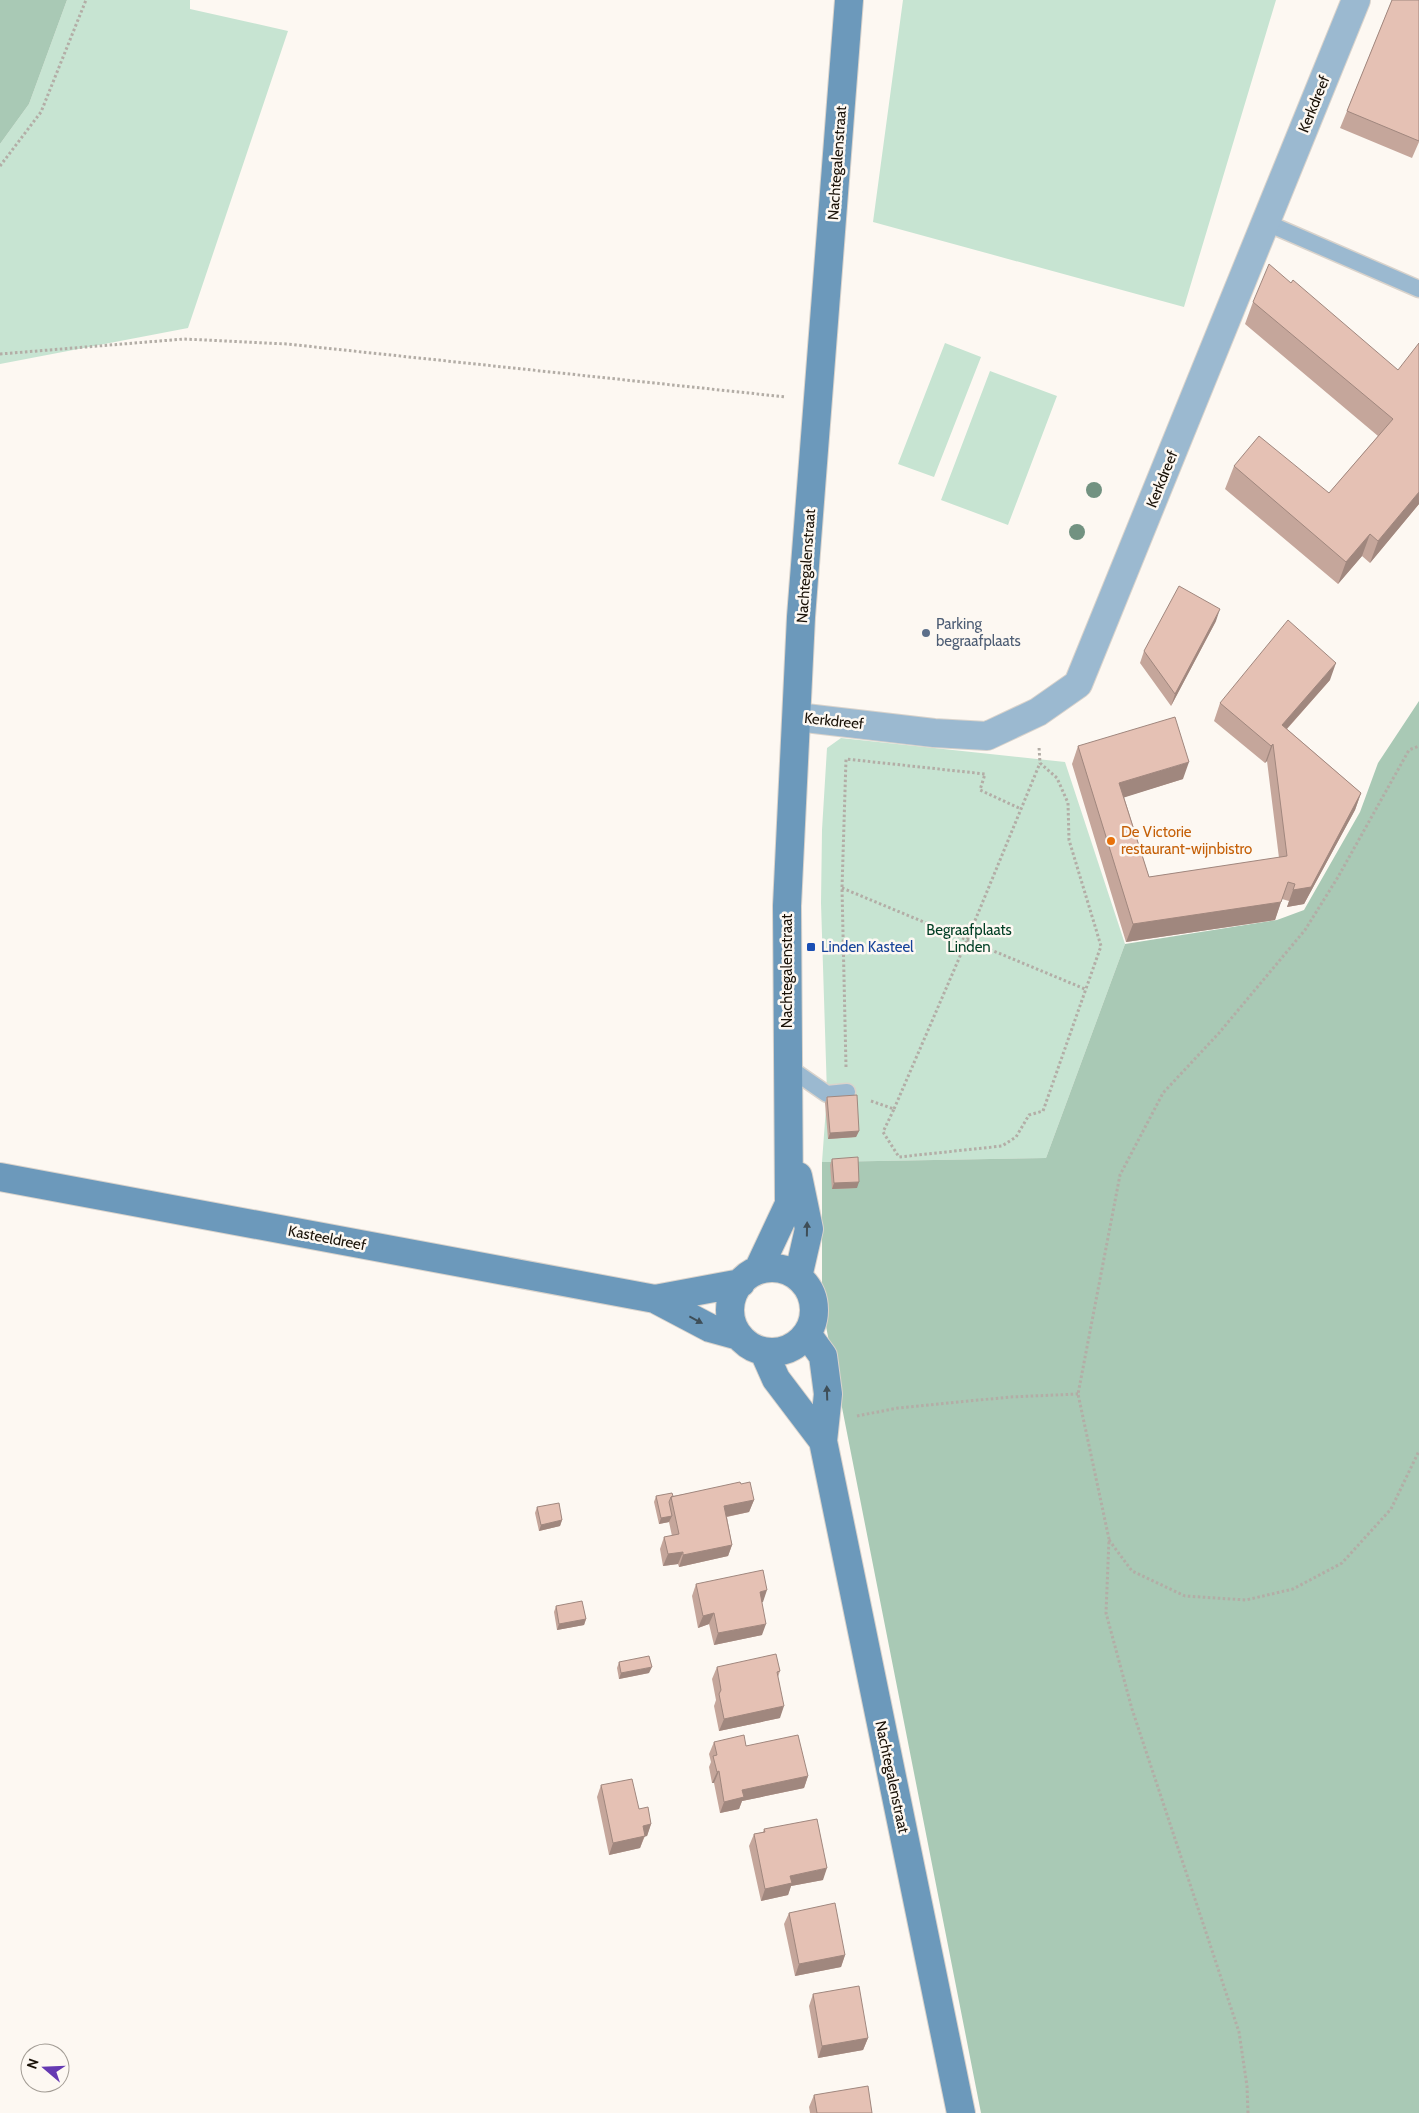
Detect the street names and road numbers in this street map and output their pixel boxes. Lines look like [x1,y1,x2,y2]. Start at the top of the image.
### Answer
street label: Kerkdreef [1294,73,1334,135]
street label: Nachtegalenstraat [824,105,850,221]
street label: Kerkdreef [1142,448,1182,510]
street label: Nachtegalenstraat [793,508,819,624]
street label: Kerkdreef [803,709,865,733]
street label: Nachtegalenstraat [778,914,796,1028]
street label: Kasteeldreef [287,1222,367,1254]
street label: Nachtegalenstraat [871,1719,913,1835]

